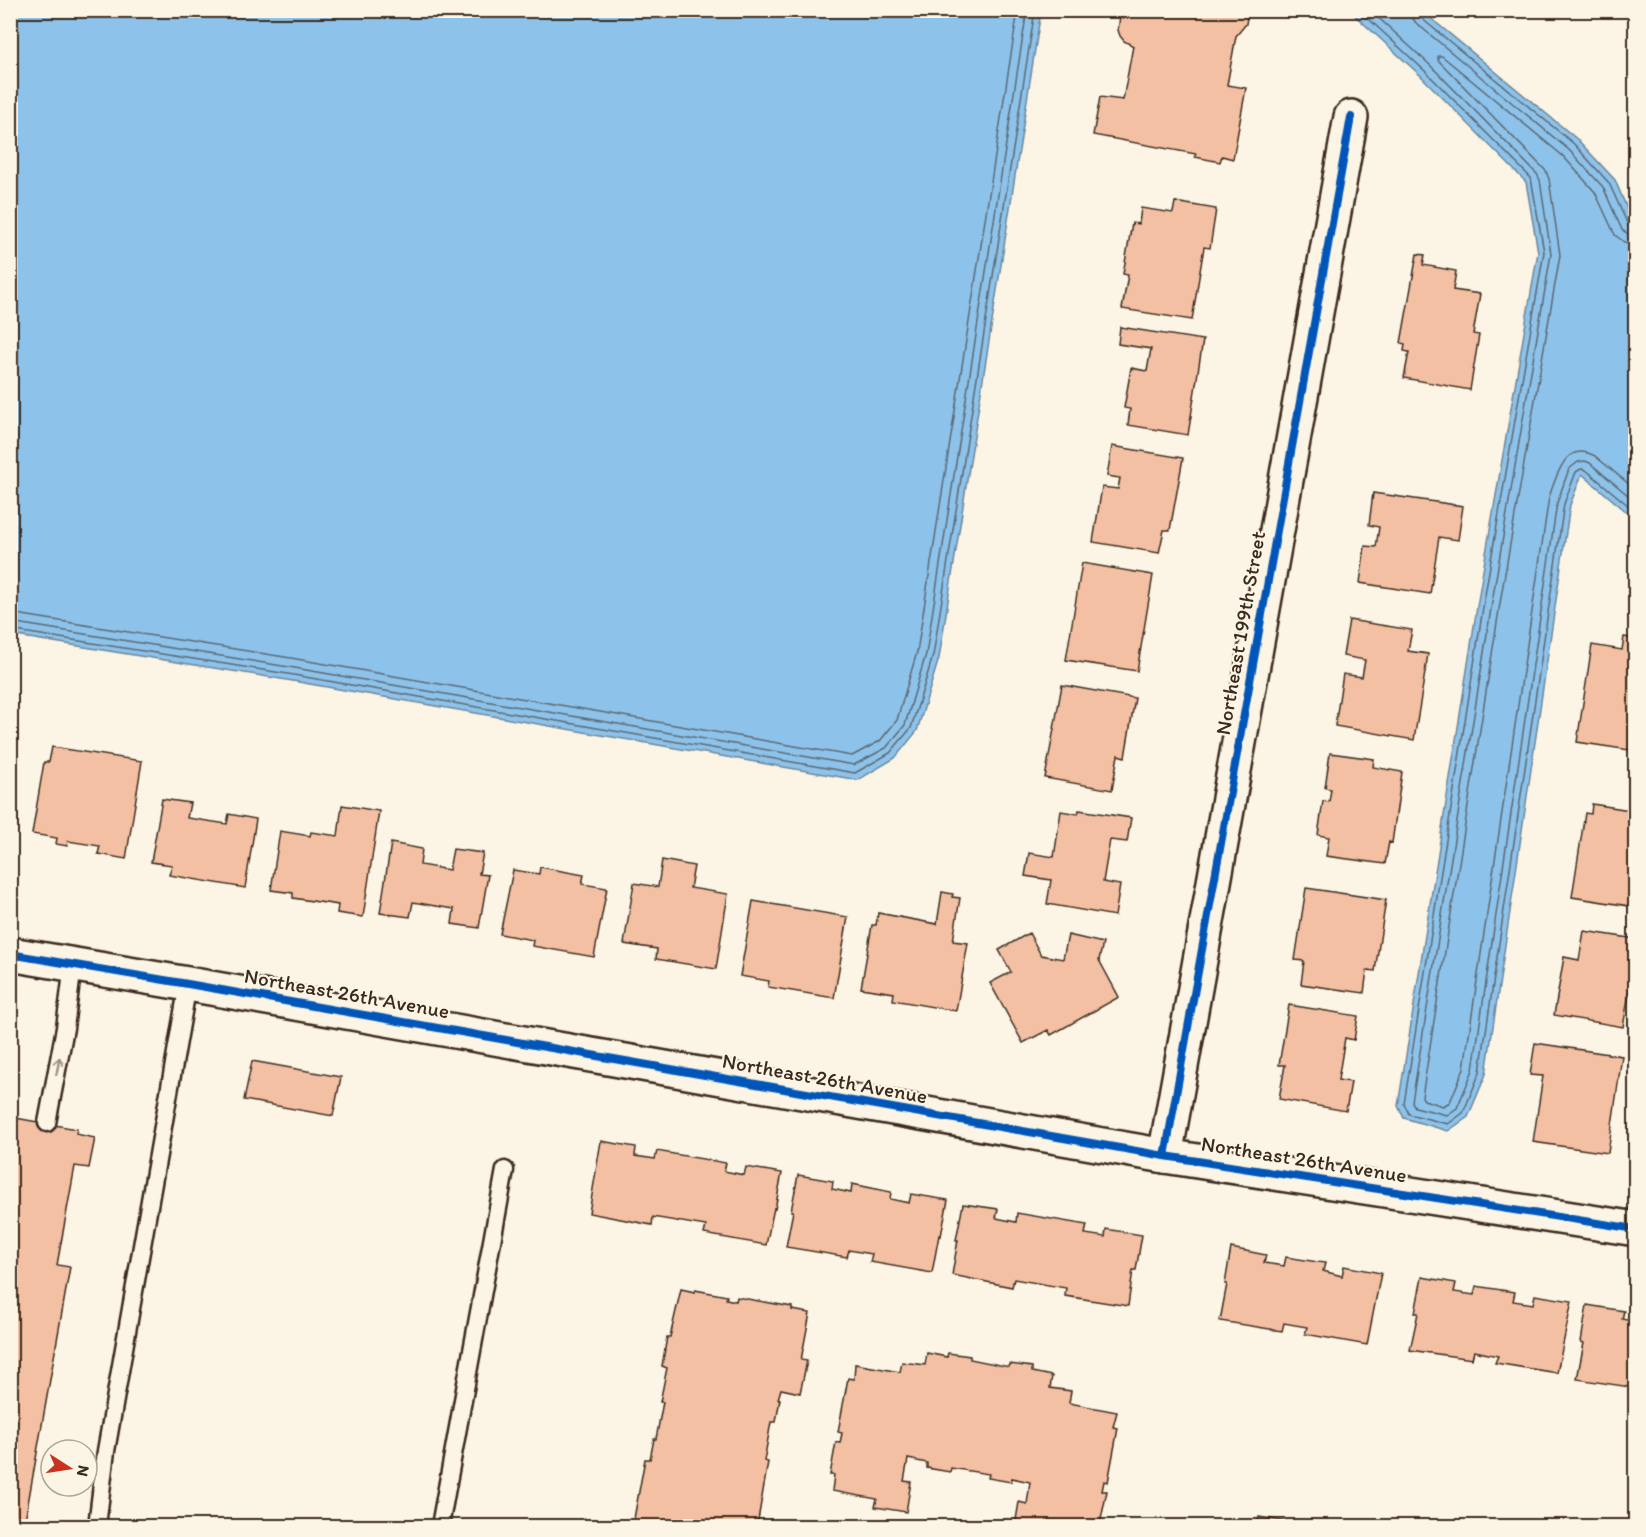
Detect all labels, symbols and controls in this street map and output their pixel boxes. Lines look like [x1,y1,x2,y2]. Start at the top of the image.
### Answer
street label: Northeast 199th Street [1210,529,1270,737]
street label: Northeast 26th Avenue [242,963,452,1023]
street label: Northeast 26th Avenue [720,1048,930,1108]
one-way arrow [53,1056,64,1076]
street label: Northeast 26th Avenue [1199,1130,1409,1188]
north arrow [39,1438,99,1498]
text: N [73,1464,94,1478]

